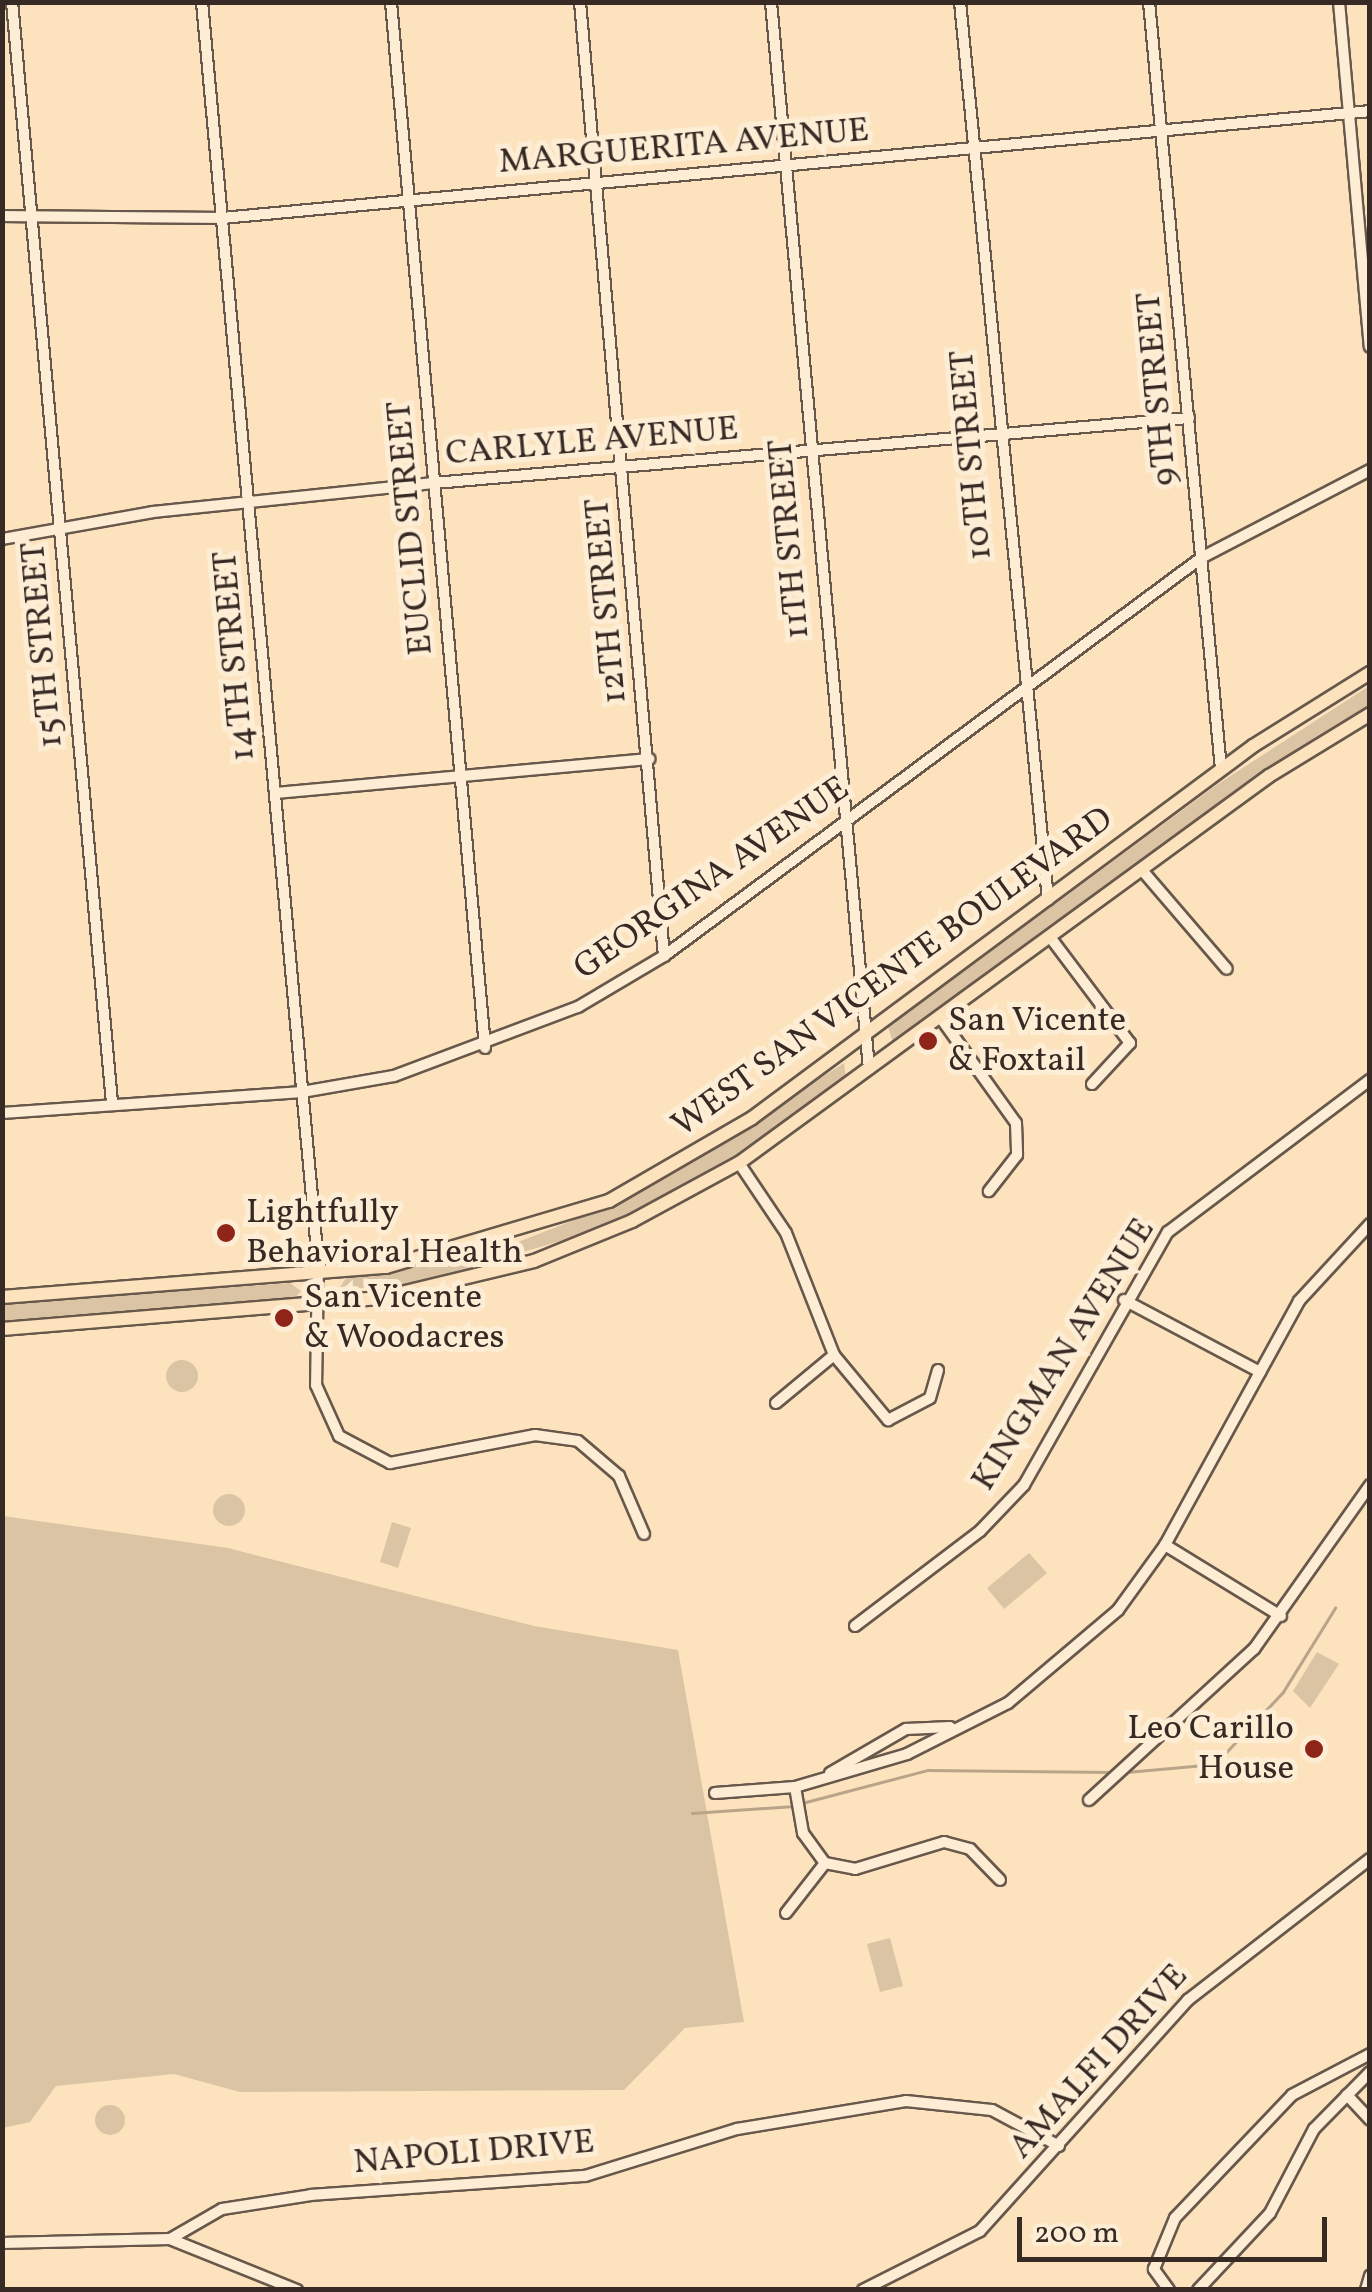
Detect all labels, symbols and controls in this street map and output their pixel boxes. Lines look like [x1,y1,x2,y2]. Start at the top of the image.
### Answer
street label: MARGUERITA AVENUE [497,110,871,184]
street label: 9TH STREET [1129,290,1187,488]
street label: 10TH STREET [942,348,1002,562]
street label: EUCLID STREET [379,399,443,657]
street label: CARLYLE AVENUE [444,408,740,476]
street label: 11TH STREET [760,437,820,641]
street label: 12TH STREET [577,497,637,705]
street label: 15TH STREET [13,540,73,750]
street label: 14TH STREET [205,549,265,763]
street label: GEORGINA AVENUE [566,768,858,990]
street label: WEST SAN VICENTE BOULEVARD [664,798,1122,1148]
place label: San Vicente & Foxtail [948,1000,1127,1082]
marker: San Vicente & Foxtail [917,1030,939,1052]
place label: Lightfully Behavioral Health [246,1192,523,1274]
street label: KINGMAN AVENUE [963,1211,1165,1499]
marker: Lightfully Behavioral Health [215,1222,237,1244]
place label: San Vicente & Woodacres [304,1277,506,1359]
marker: San Vicente & Woodacres [273,1307,295,1329]
place label: Leo Carillo House [1127,1708,1294,1790]
marker: Leo Carillo House [1303,1738,1325,1760]
street label: AMALFI DRIVE [1001,1956,1197,2168]
street label: NAPOLI DRIVE [352,2122,596,2184]
scale bar [1022,2197,1332,2259]
text: 200 m [1034,2213,1119,2255]

